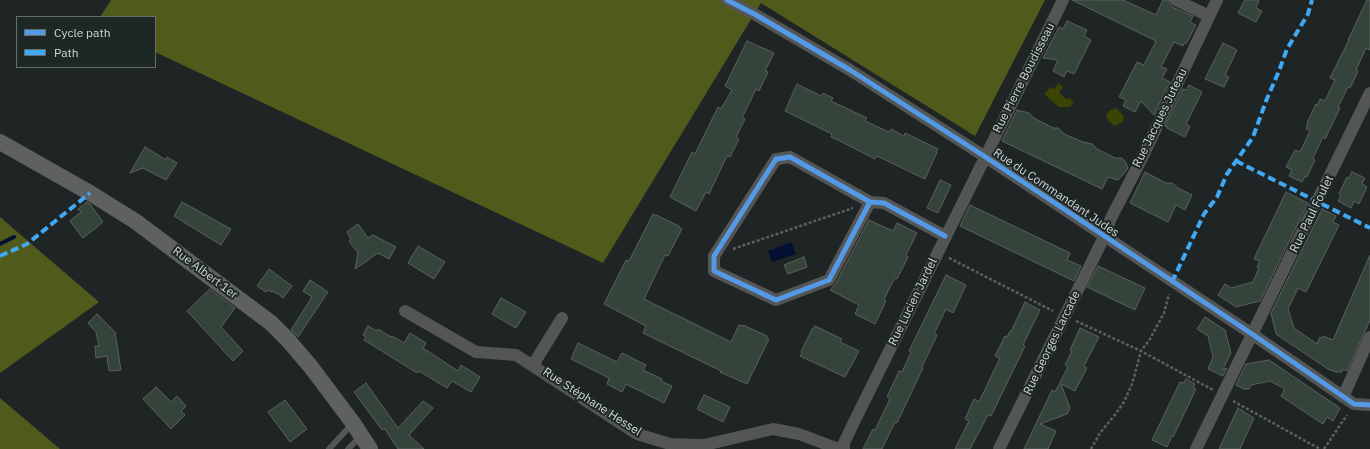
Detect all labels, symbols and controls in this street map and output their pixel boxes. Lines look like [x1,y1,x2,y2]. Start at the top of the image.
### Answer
legend [16,16,156,68]
street label: Rue Pierre Boudisseau [990,21,1058,135]
text: Cycle path [54,25,111,40]
text: Path [54,45,79,60]
street label: Rue Jacques Juteau [1130,66,1190,170]
street label: Rue du Commandant Judes [990,146,1122,240]
street label: Rue Paul Foulet [1287,173,1337,255]
street label: Rue Albert 1er [169,244,241,302]
street label: Rue Lucien Jardel [886,256,940,348]
street label: Rue Georges Larcade [1021,289,1083,397]
street label: Rue Stéphane Hessel [540,365,644,439]

